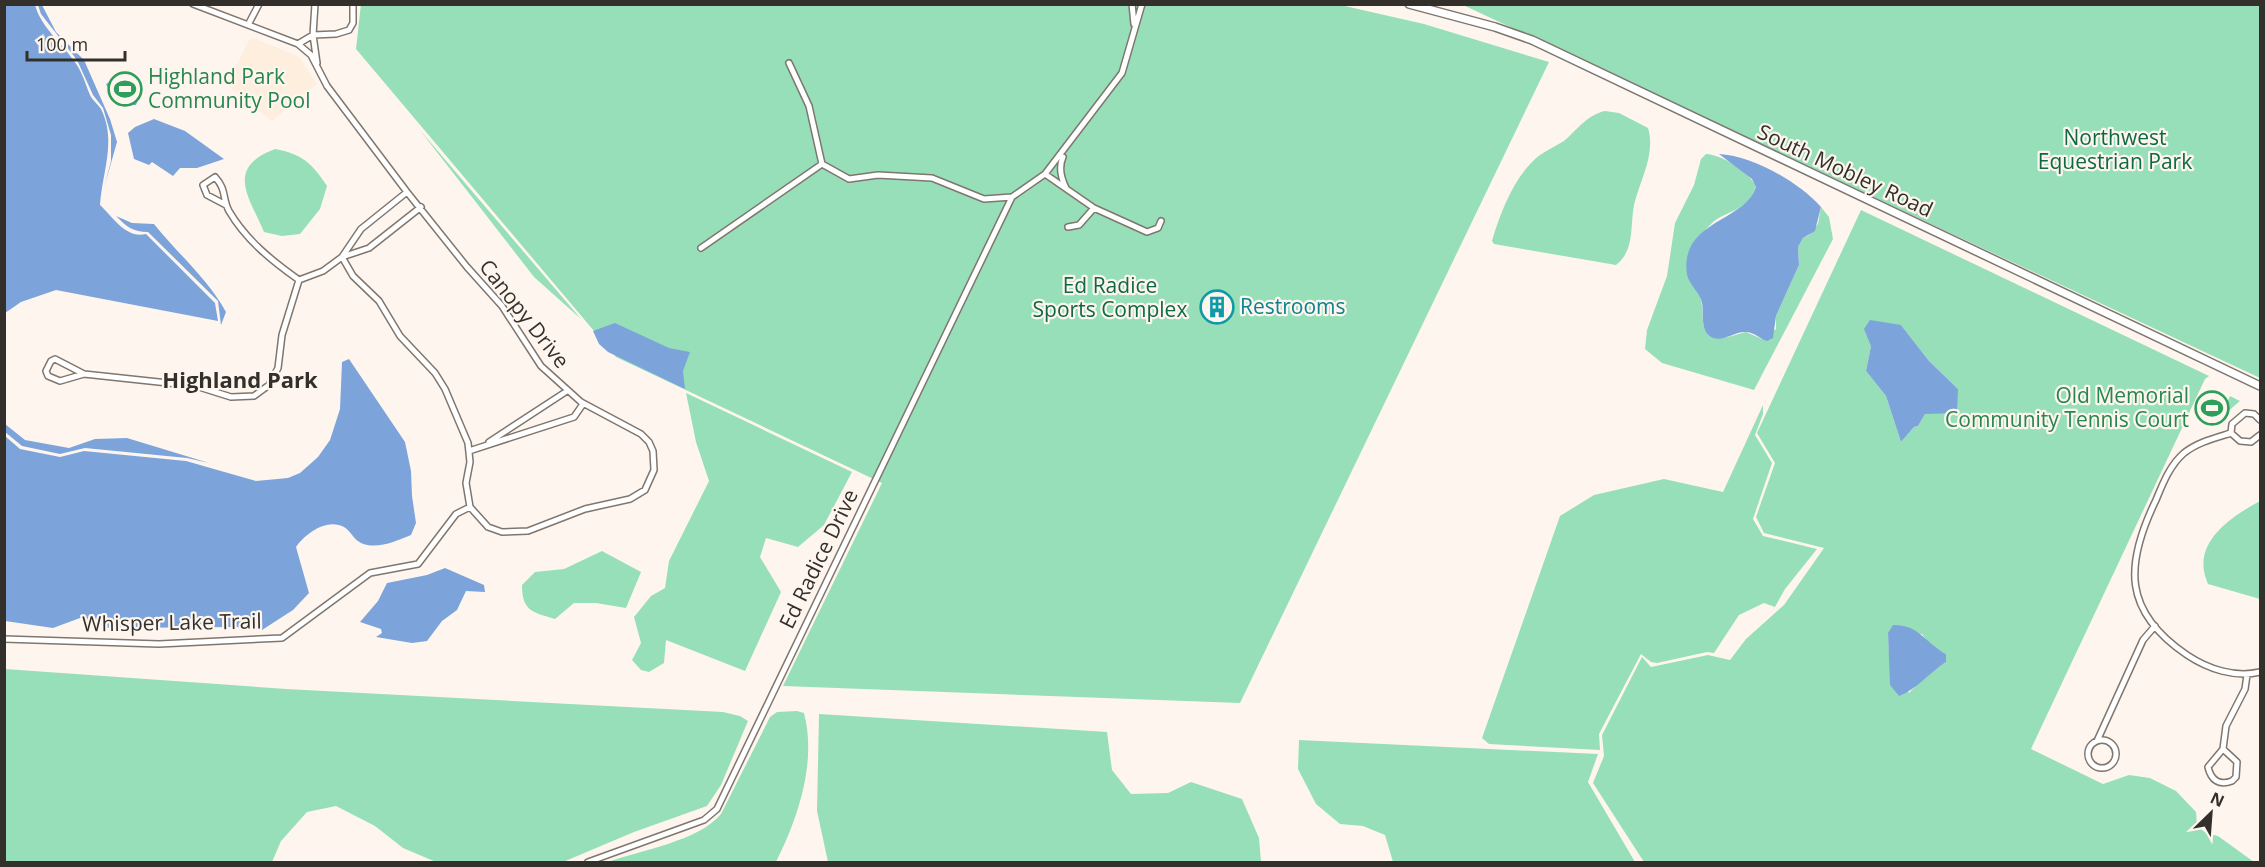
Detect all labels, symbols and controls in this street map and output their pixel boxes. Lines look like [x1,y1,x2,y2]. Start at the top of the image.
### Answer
scale bar [27,24,124,62]
text: 100 m [36,32,88,56]
place label: Highland Park Community Pool [148,62,310,114]
sports icon: Highland Park Community Pool [107,71,143,107]
street label: South Mobley Road [1753,117,1938,223]
park label: Northwest Equestrian Park [2038,123,2192,175]
street label: Canopy Drive [474,253,576,373]
park label: Ed Radice Sports Complex [1033,271,1187,323]
building icon: Restrooms [1199,289,1235,325]
place label: Restrooms [1240,292,1346,320]
district label: Highland Park [162,364,318,394]
place label: Old Memorial Community Tennis Court [1945,381,2189,433]
sports icon: Old Memorial Community Tennis Court [2194,390,2230,426]
street label: Ed Radice Drive [772,484,864,633]
street label: Whisper Lake Trail [82,606,262,638]
north arrow [2181,783,2241,843]
text: N [2207,787,2228,812]

